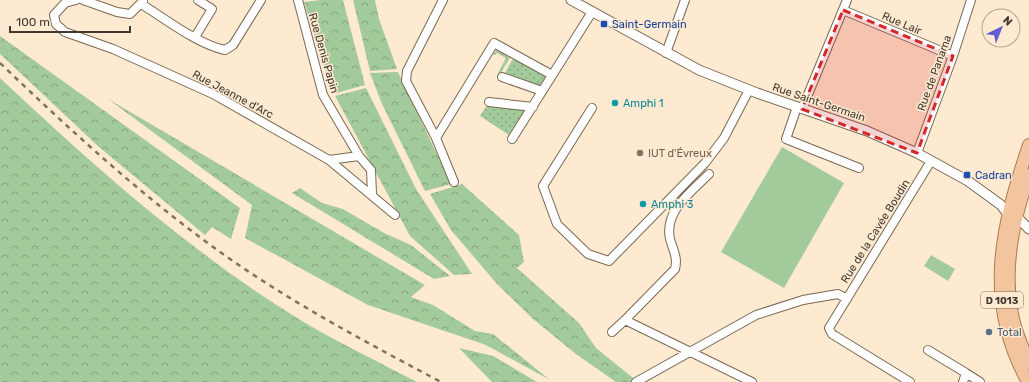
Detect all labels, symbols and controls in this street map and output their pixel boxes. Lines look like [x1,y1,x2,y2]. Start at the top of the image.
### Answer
scale bar [10,8,130,34]
north arrow [981,8,1021,48]
street label: Rue Lair [880,9,924,38]
street label: Rue Denis Papin [306,11,341,95]
text: N [1000,14,1015,29]
text: 100 m [16,15,50,29]
place label: Saint-Germain [612,18,687,31]
marker: Saint-Germain [599,19,609,29]
street label: Rue de Panama [915,33,954,113]
street label: Rue Jeanne d'Arc [190,68,275,121]
street label: Rue Saint-Germain [771,80,867,124]
place label: Amphi 1 [623,97,663,110]
marker: Amphi 1 [610,98,620,108]
place label: IUT d'Évreux [648,147,712,160]
marker: IUT d'Évreux [635,148,645,158]
place label: Cadran [975,169,1012,182]
marker: Cadran [962,170,972,180]
street label: Rue de la Cavée Boudin [838,177,913,286]
place label: Amphi 3 [651,198,694,211]
marker: Amphi 3 [638,199,648,209]
road number: D 1013 [981,292,1023,308]
place label: Total [997,326,1022,339]
marker: Total [984,327,994,337]

